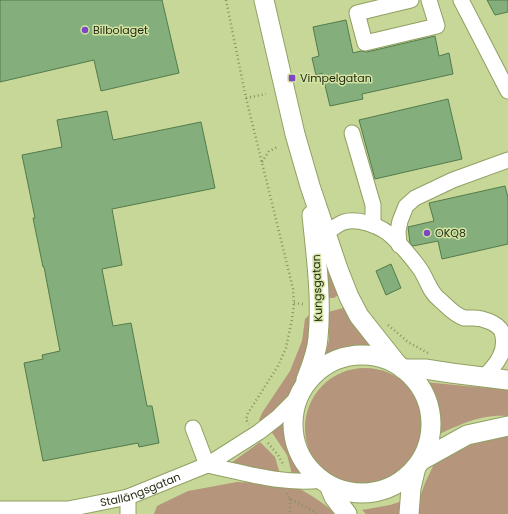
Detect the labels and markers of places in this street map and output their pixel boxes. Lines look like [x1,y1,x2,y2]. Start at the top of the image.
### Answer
place label: Bilbolaget [93,22,148,38]
marker: Bilbolaget [80,25,90,35]
place label: Vimpelgatan [300,70,372,86]
marker: Vimpelgatan [287,73,297,83]
place label: OKQ8 [435,225,466,241]
marker: OKQ8 [422,228,432,238]

